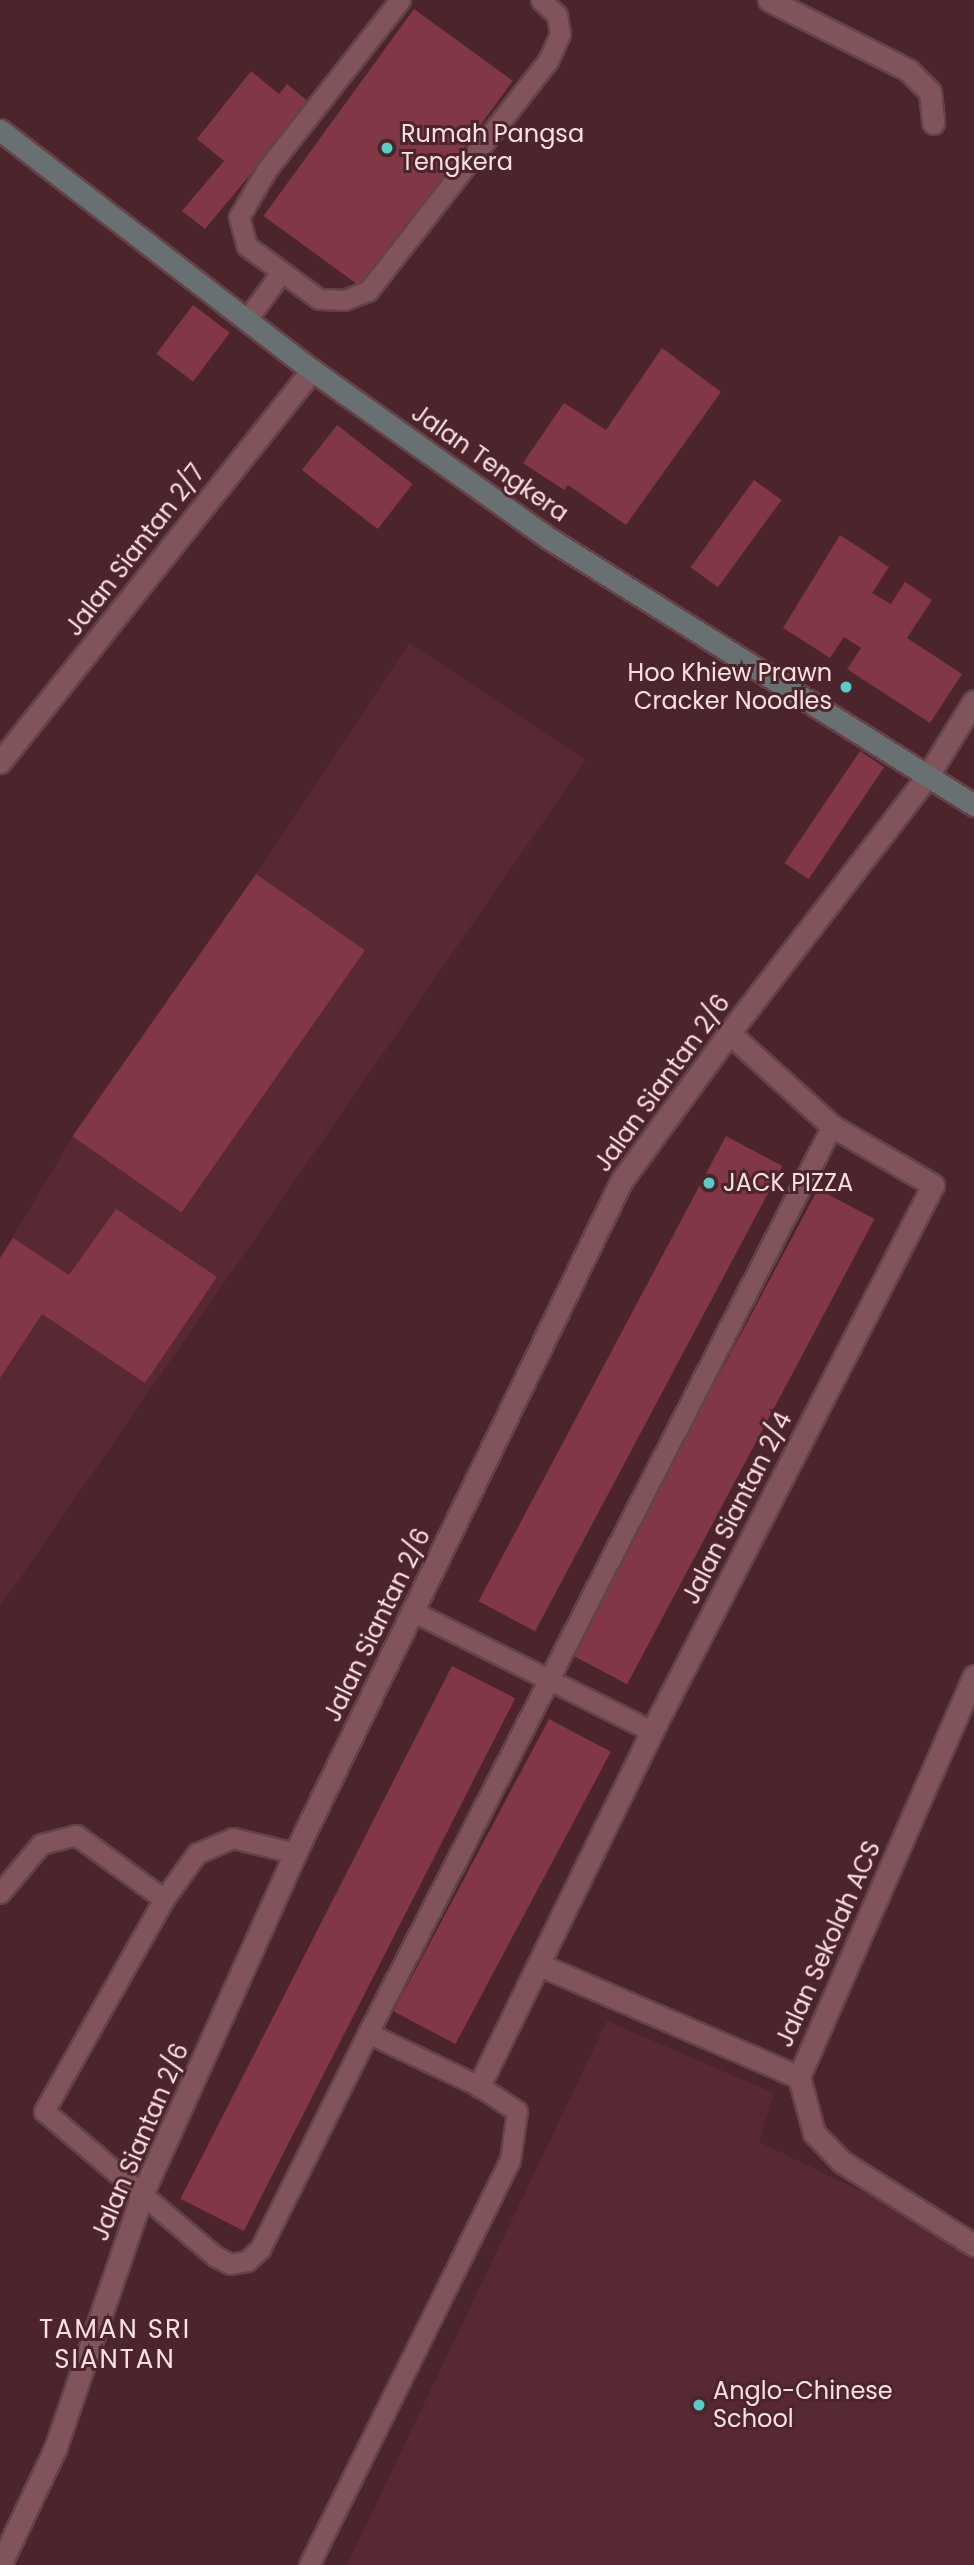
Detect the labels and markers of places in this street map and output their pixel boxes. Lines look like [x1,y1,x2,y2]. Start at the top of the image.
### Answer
place label: Rumah Pangsa Tengkera [401,120,584,176]
marker: Rumah Pangsa Tengkera [379,140,395,156]
place label: Hoo Khiew Prawn Cracker Noodles [628,659,832,715]
marker: Hoo Khiew Prawn Cracker Noodles [838,679,854,695]
place label: JACK PIZZA [723,1169,853,1197]
marker: JACK PIZZA [701,1175,717,1191]
place label: Anglo-Chinese School [713,2377,893,2433]
marker: Anglo-Chinese School [691,2397,707,2413]

